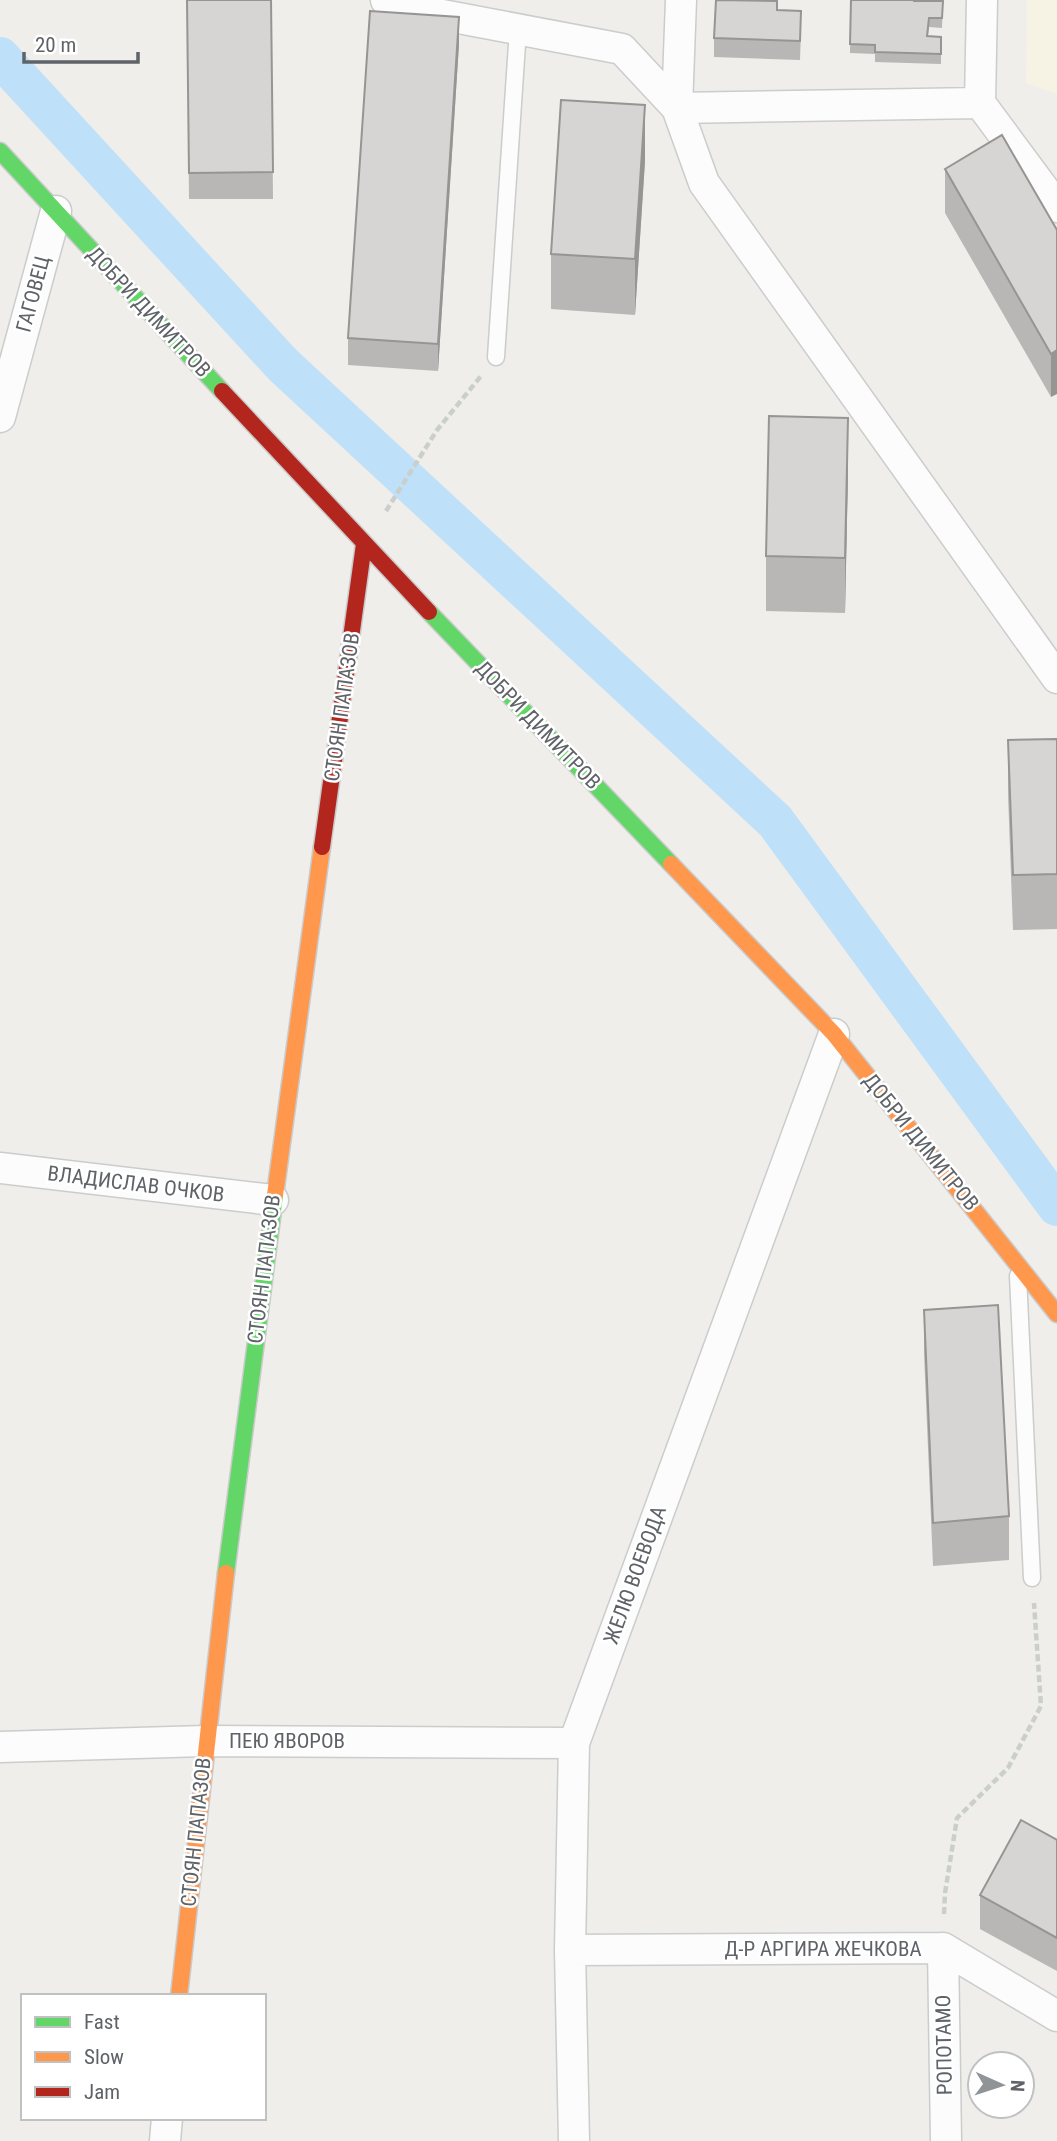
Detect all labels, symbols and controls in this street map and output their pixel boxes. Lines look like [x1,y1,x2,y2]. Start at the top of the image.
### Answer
scale bar [24,21,138,65]
text: 20 m [35,33,76,57]
street label: ДОБРИ ДИМИТРОВ [82,242,216,382]
street label: ГАГОВЕЦ [11,253,55,335]
street label: СТОЯН ПАПАЗОВ [320,631,364,783]
street label: ДОБРИ ДИМИТРОВ [471,656,605,794]
street label: ДОБРИ ДИМИТРОВ [858,1069,984,1215]
street label: ВЛАДИСЛАВ ОЧКОВ [46,1161,226,1207]
street label: СТОЯН ПАПАЗОВ [243,1193,285,1345]
street label: ЖЕЛЮ ВОЕВОДА [599,1503,671,1647]
street label: ПЕЮ ЯВОРОВ [229,1729,345,1753]
street label: СТОЯН ПАПАЗОВ [176,1756,216,1908]
street label: Д-Р АРГИРА ЖЕЧКОВА [724,1937,922,1961]
legend [21,1994,266,2120]
street label: РОПОТАМО [931,1995,957,2095]
text: Fast [84,2010,120,2034]
text: Slow [84,2045,124,2069]
north arrow [966,2050,1036,2120]
text: N [1006,2079,1029,2092]
text: Jam [84,2080,120,2104]

